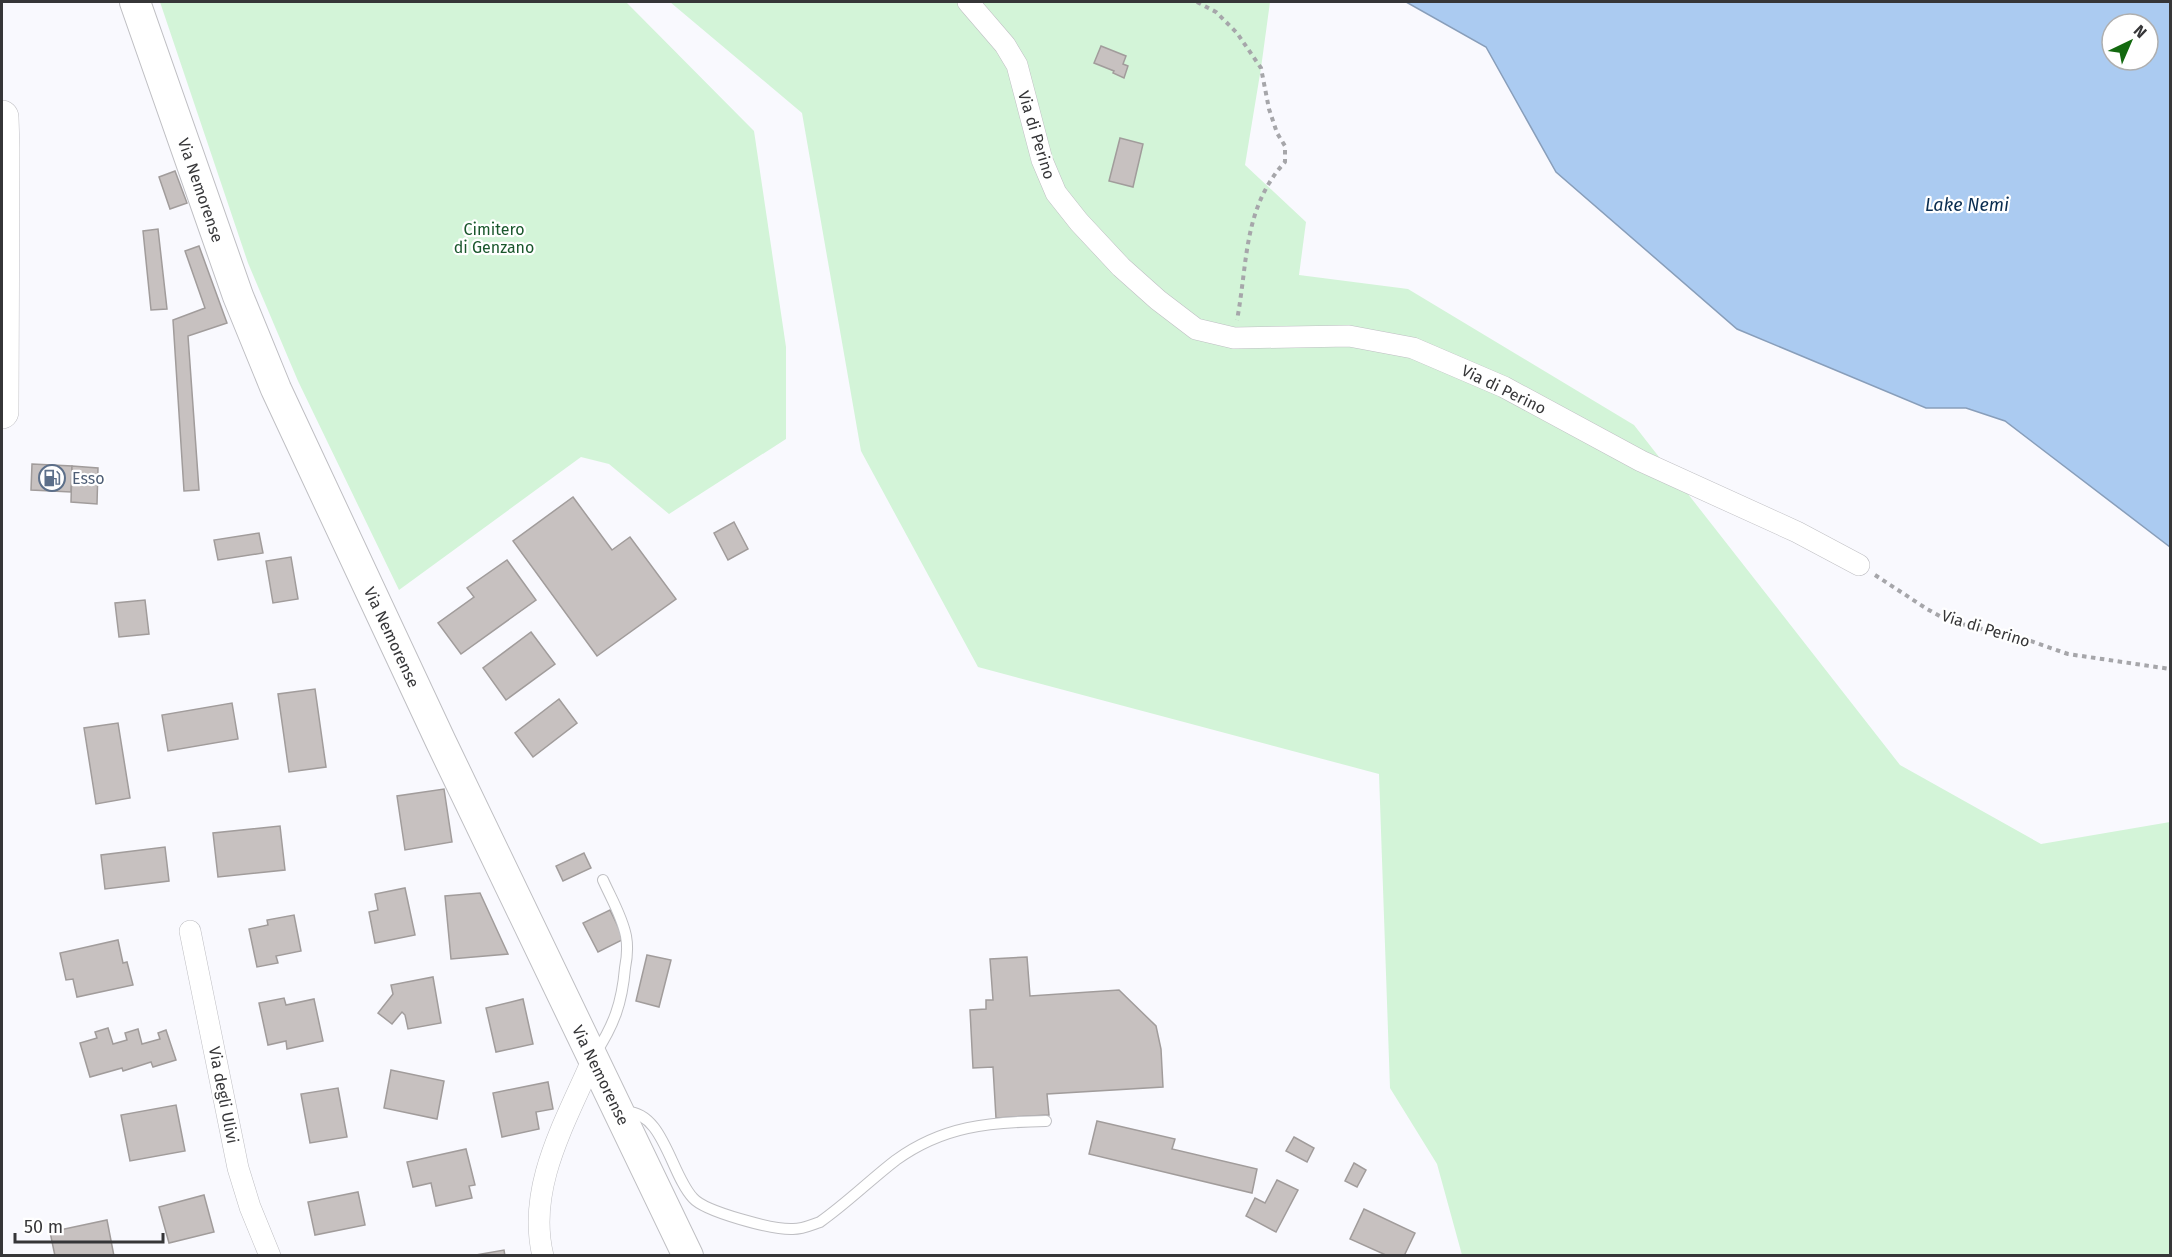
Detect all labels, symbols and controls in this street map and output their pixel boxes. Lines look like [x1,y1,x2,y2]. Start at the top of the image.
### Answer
north arrow [2100,12,2160,72]
text: N [2130,21,2150,42]
street label: Via di Perino [1014,89,1059,182]
street label: Via Nemorense [174,136,227,245]
water label: Lake Nemi [1925,194,2009,216]
park label: Cimitero di Genzano [454,220,534,257]
street label: Via di Perino [1458,361,1549,418]
fuel station icon: Esso [37,463,67,493]
place label: Esso [72,469,105,488]
street label: Via Nemorense [360,584,423,691]
street label: Via di Perino [1939,606,2032,651]
street label: Via Nemorense [568,1022,633,1128]
street label: Via degli Ulivi [205,1045,242,1145]
scale bar [15,1206,164,1244]
text: 50 m [24,1216,63,1238]

